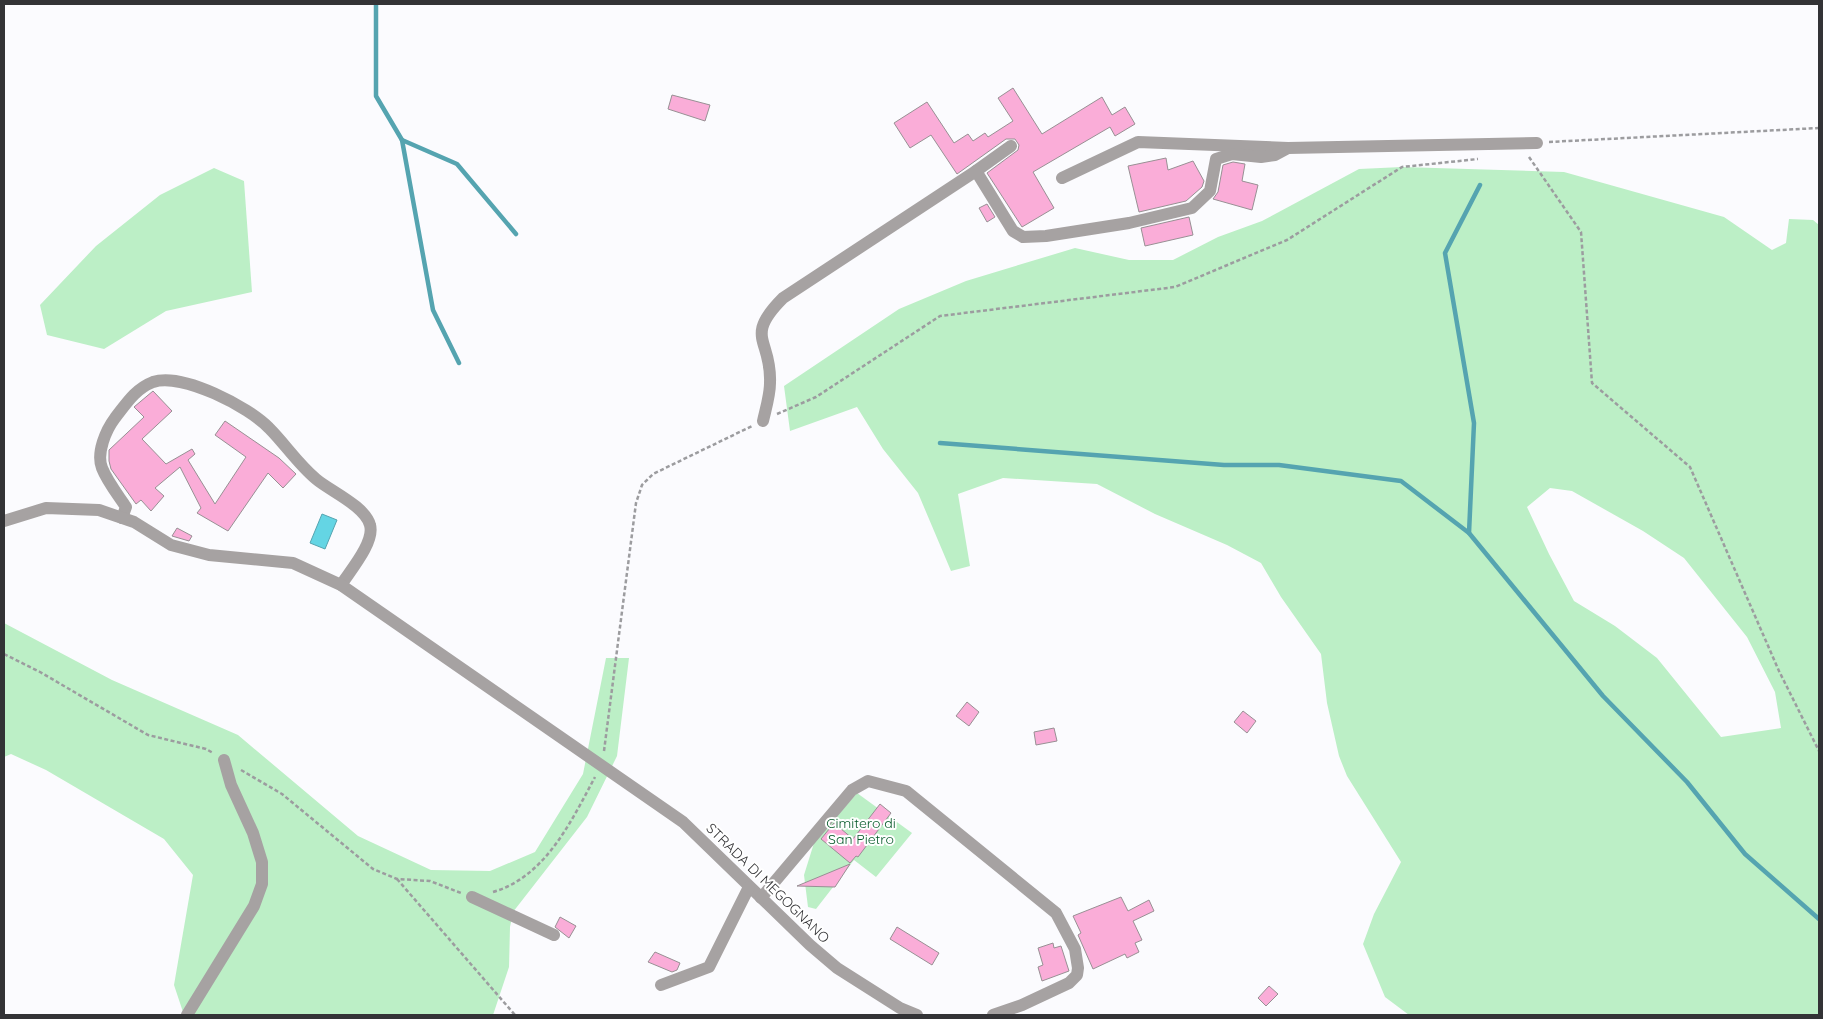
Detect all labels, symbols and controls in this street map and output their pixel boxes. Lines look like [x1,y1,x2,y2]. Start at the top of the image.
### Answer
park label: Cimitero di San Pietro [826,814,896,848]
street label: STRADA DI MEGOGNANO [702,819,834,947]

